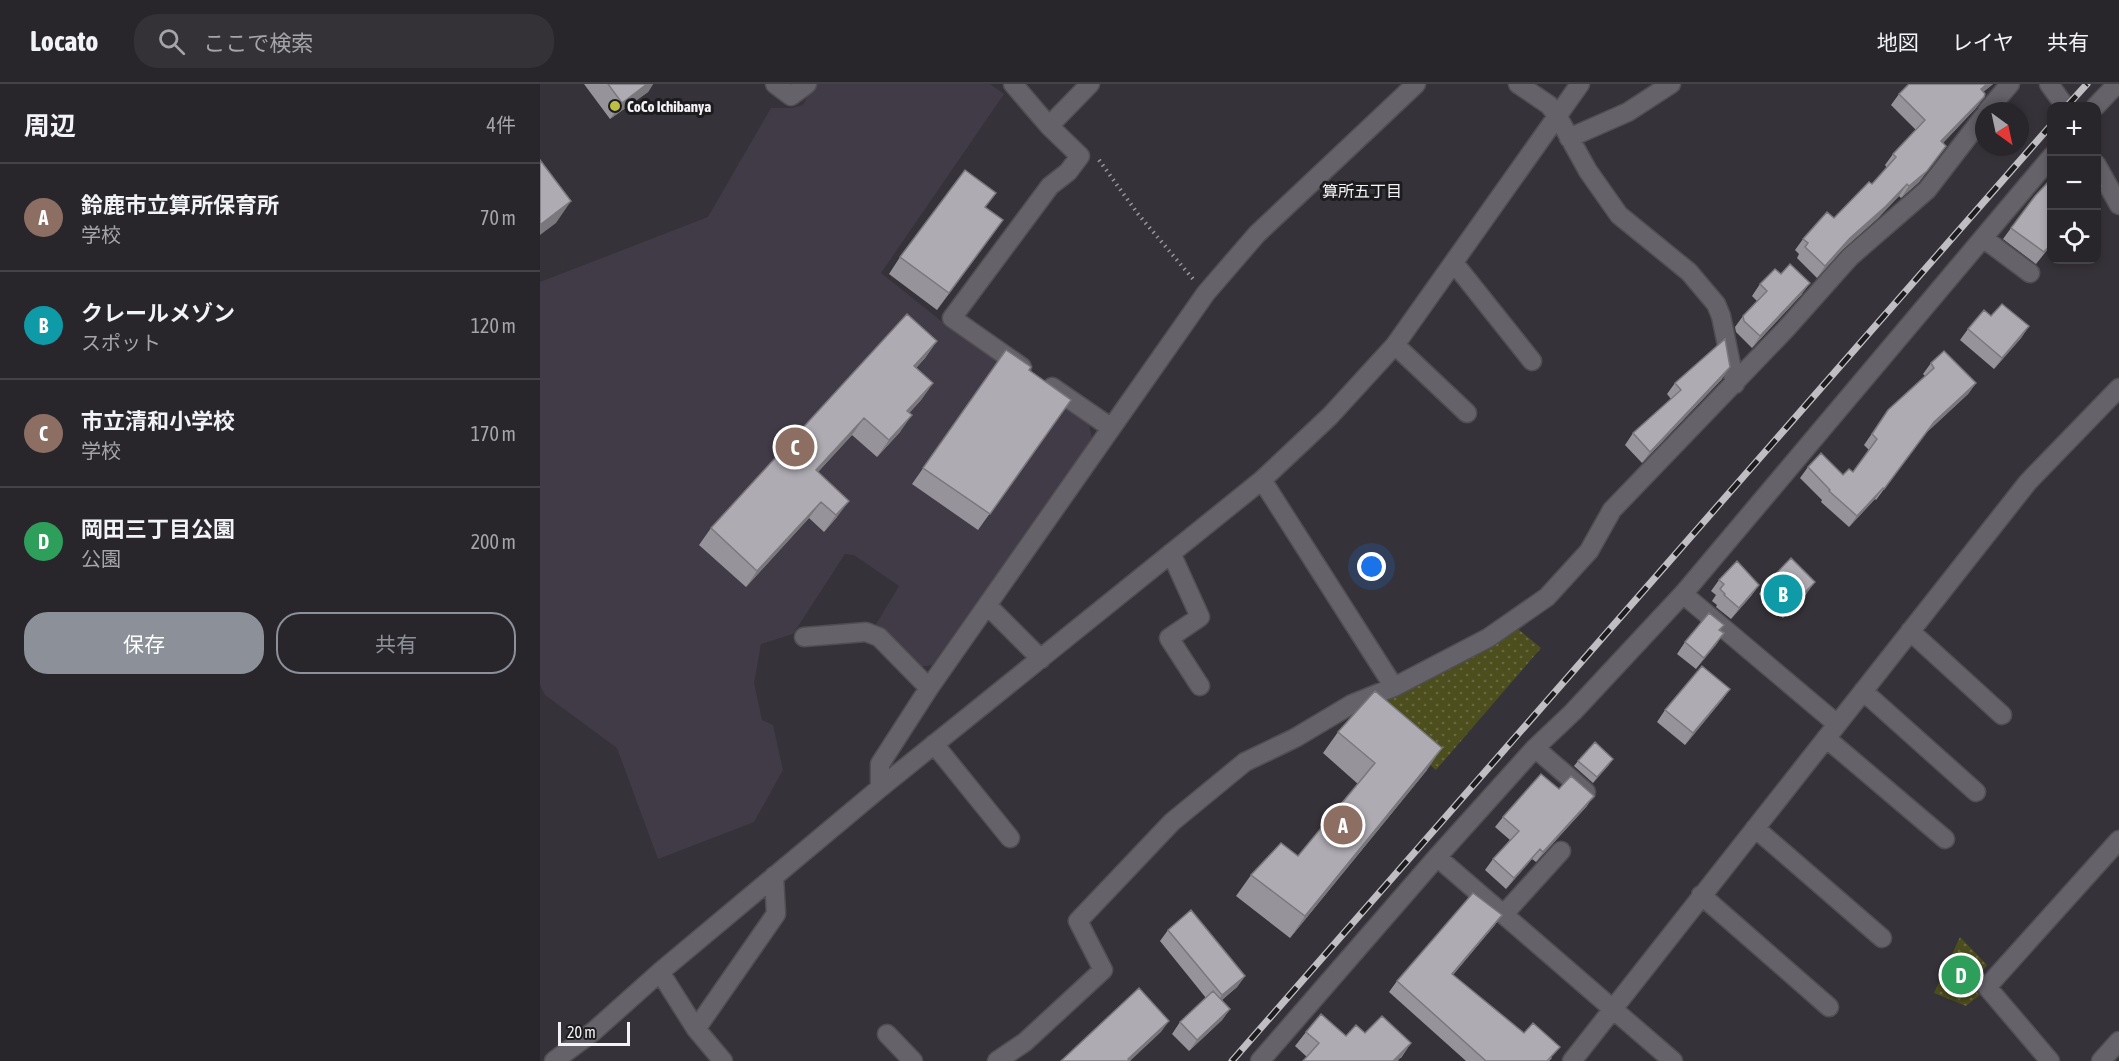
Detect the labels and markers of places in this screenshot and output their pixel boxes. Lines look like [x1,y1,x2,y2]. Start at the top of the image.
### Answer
place label: CoCo Ichibanya [627,98,711,115]
marker: CoCo Ichibanya [608,99,622,113]
pin: C [776,424,814,470]
pin: B [1764,572,1802,616]
pin: A [1324,802,1362,848]
pin: D [1942,952,1980,998]

